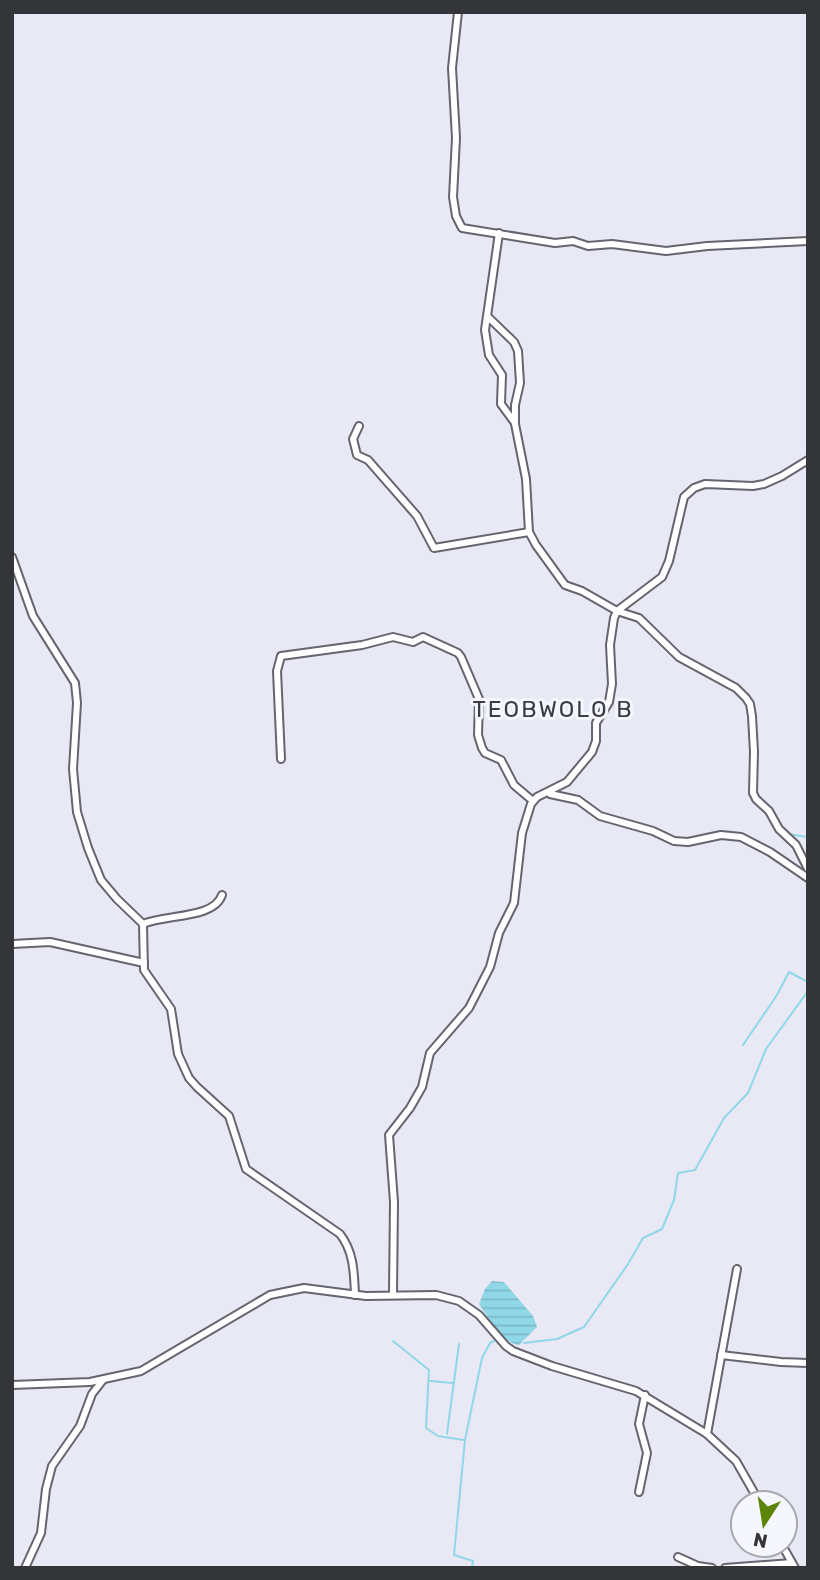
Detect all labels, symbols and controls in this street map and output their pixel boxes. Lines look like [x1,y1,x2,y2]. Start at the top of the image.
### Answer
district label: TEOBWOLO B [472,695,634,723]
north arrow [729,1489,799,1559]
text: N [751,1527,770,1553]

